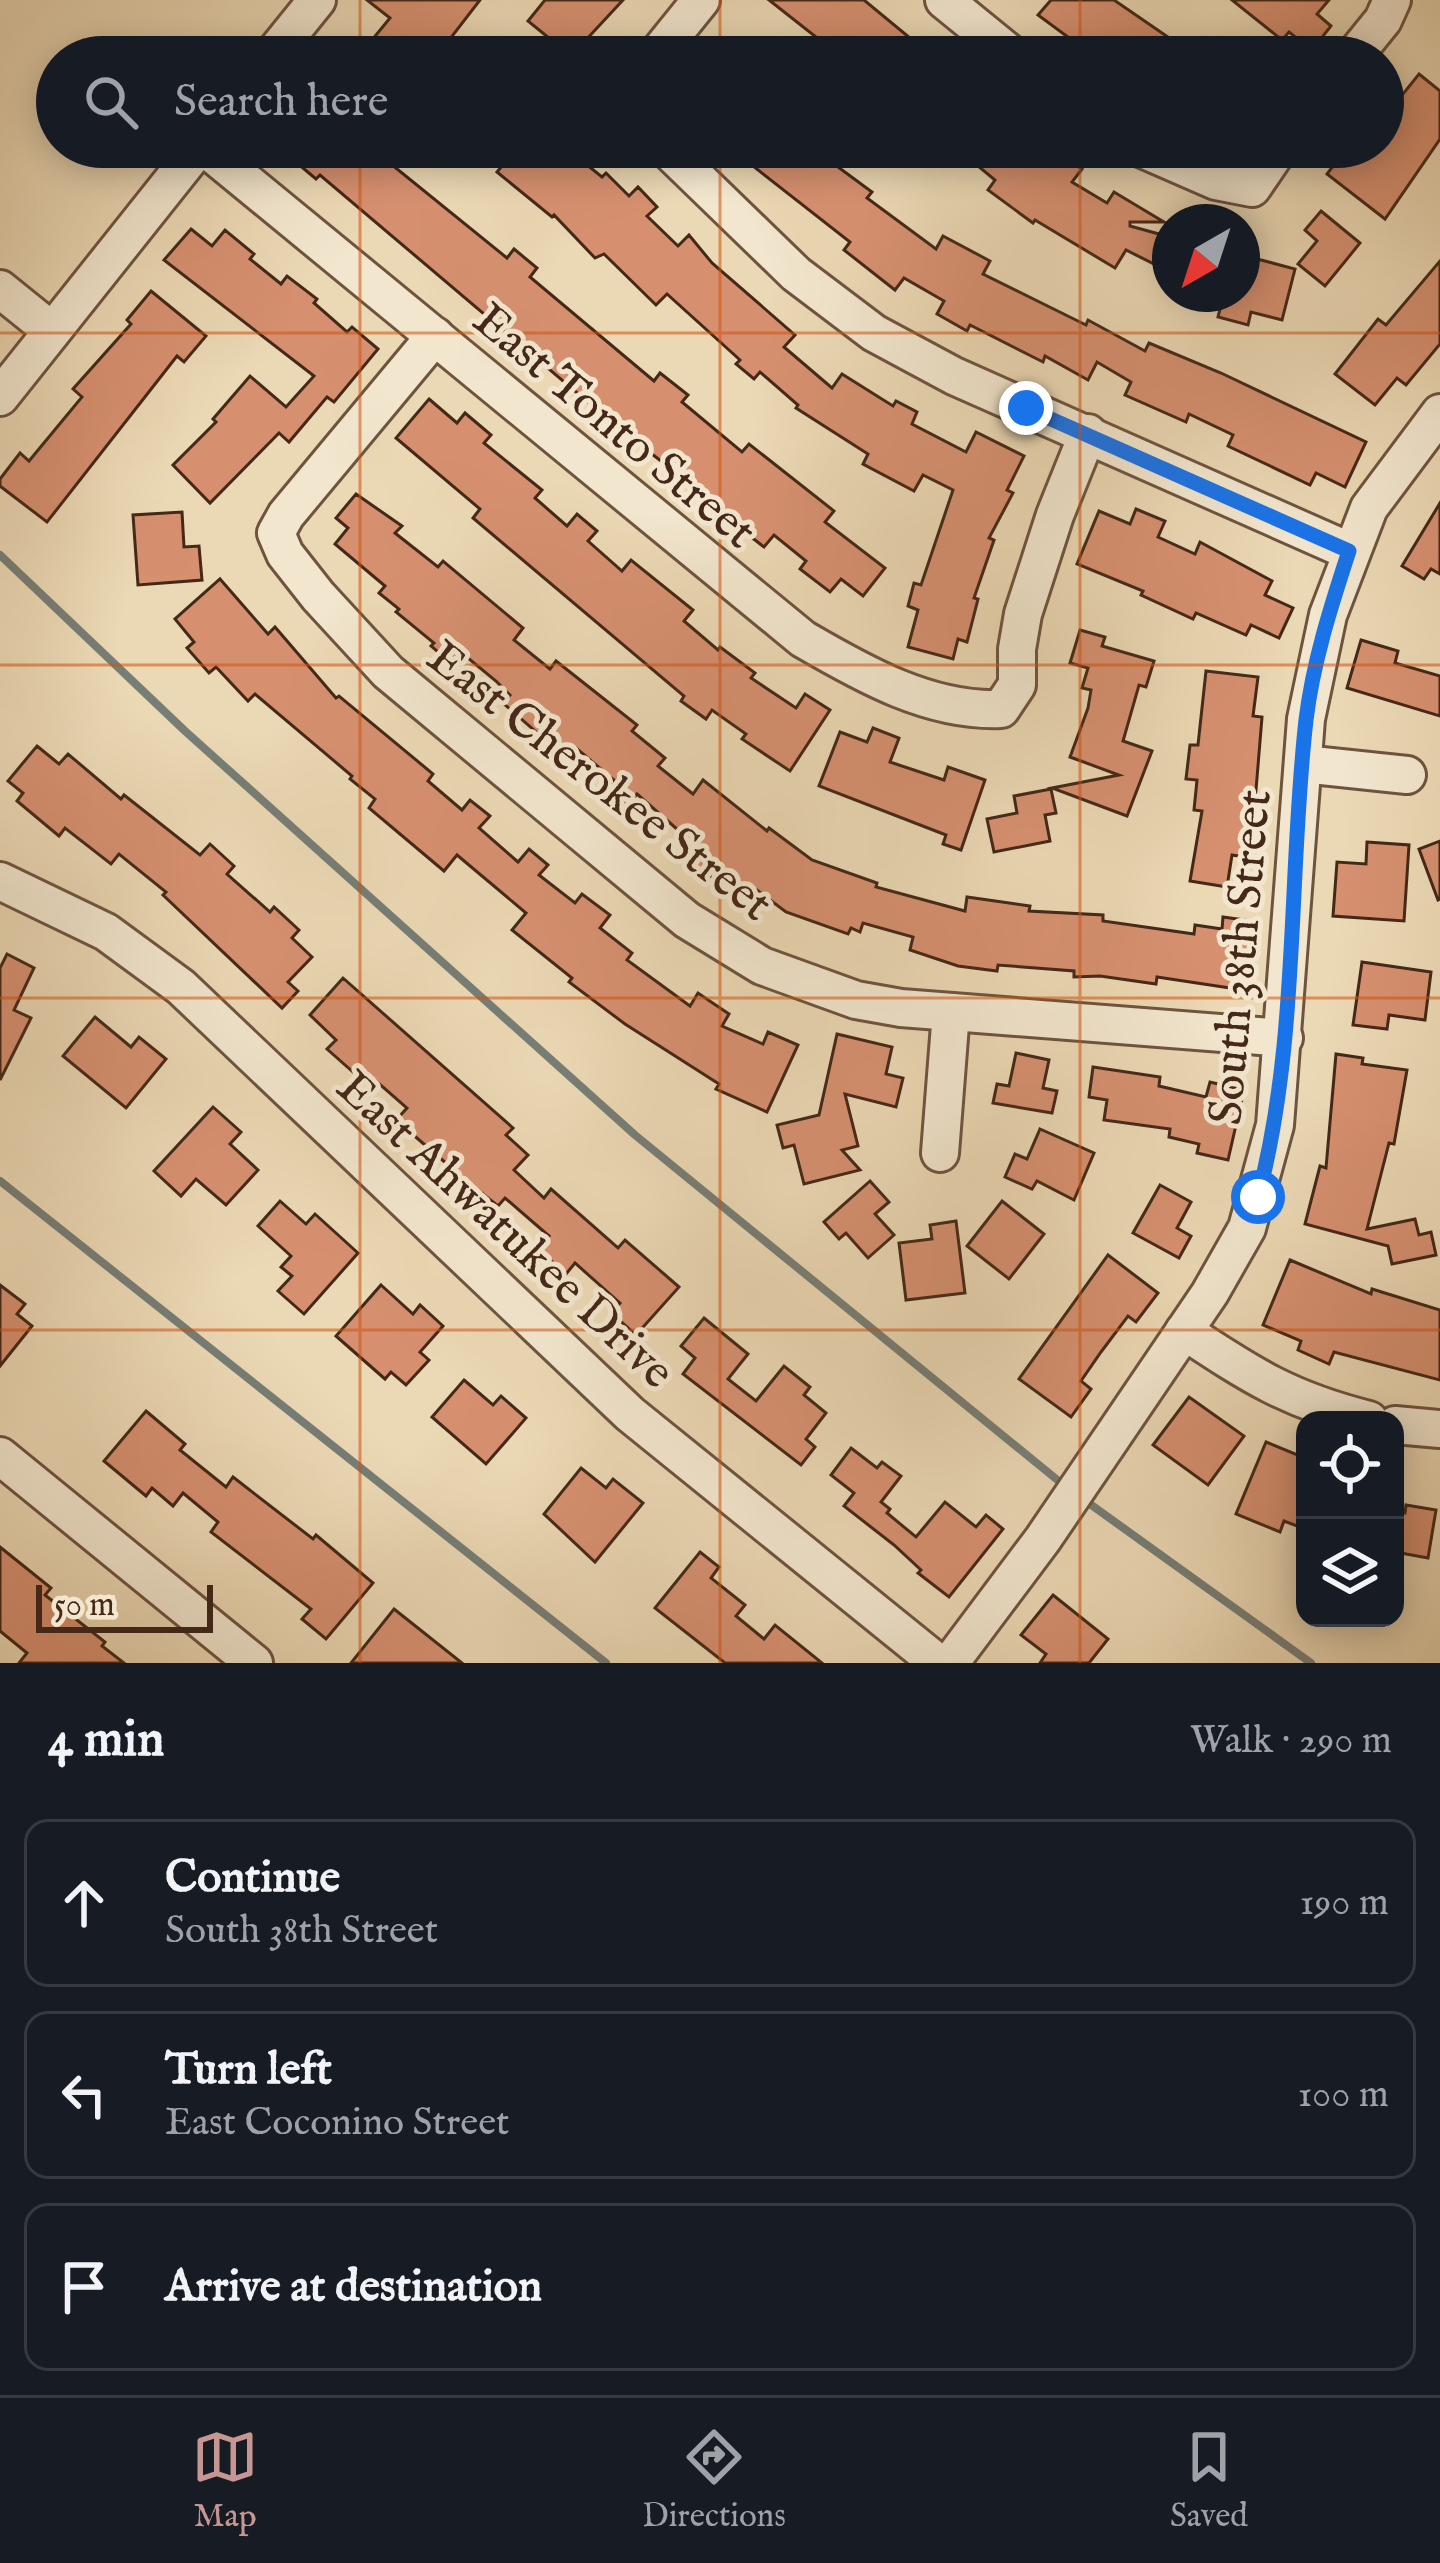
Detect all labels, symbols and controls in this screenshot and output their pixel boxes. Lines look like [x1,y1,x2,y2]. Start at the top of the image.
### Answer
search box [36,36,1404,168]
icon: search [78,69,144,135]
text: Search here [174,74,388,131]
north arrow [1152,204,1260,312]
street label: East Tonto Street [459,291,767,563]
route end [999,381,1053,435]
street label: East Cherokee Street [414,629,783,936]
street label: South 38th Street [1197,787,1287,1127]
street label: East Ahwatukee Drive [323,1059,686,1403]
route start [1231,1170,1285,1224]
map controls [1296,1411,1404,1627]
button: locate [1296,1411,1404,1519]
button: layers [1296,1519,1404,1627]
scale bar [36,1579,213,1632]
text: 50 m [54,1585,115,1627]
text: 4 min [48,1709,164,1774]
text: Walk · 290 m [1190,1717,1392,1766]
text: Continue [165,1850,340,1907]
icon: ahead [51,1870,117,1936]
text: 190 m [1300,1879,1389,1928]
text: South 38th Street [165,1907,438,1956]
text: Turn left [165,2042,332,2099]
icon: left [51,2062,117,2128]
text: 100 m [1298,2071,1389,2120]
text: East Coconino Street [165,2099,509,2148]
icon: arrive [51,2254,117,2320]
text: Arrive at destination [165,2259,542,2316]
tab: Map [192,2424,258,2538]
tab: Directions [642,2424,786,2538]
tab: Saved [1170,2424,1248,2538]

